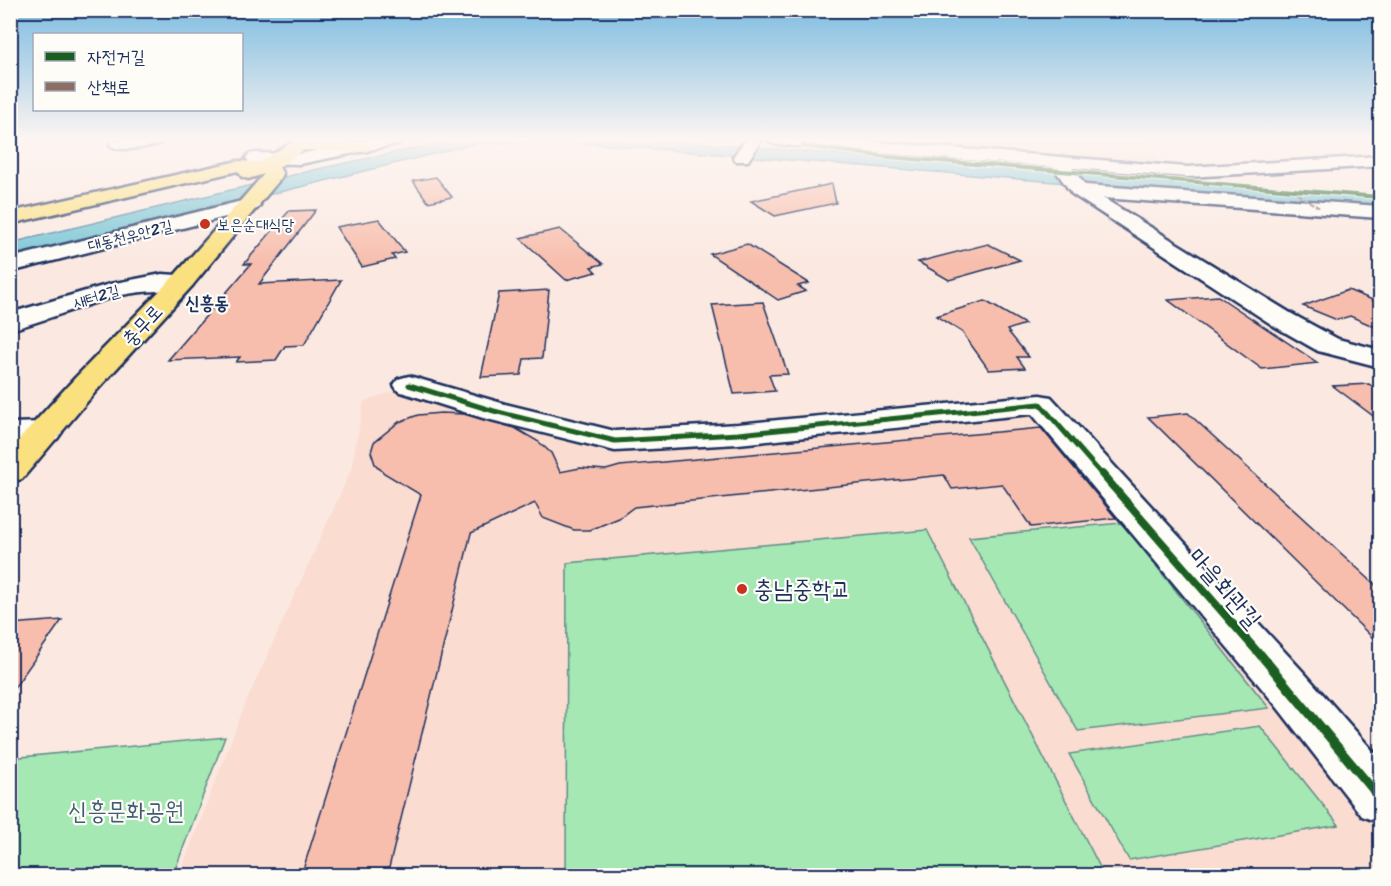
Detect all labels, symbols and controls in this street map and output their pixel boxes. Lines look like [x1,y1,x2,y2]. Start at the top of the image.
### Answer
legend [33,33,243,111]
text: 자전거길 [87,41,145,73]
text: 산책로 [87,71,130,103]
place label: 보은순대식당 [217,210,294,239]
street label: 대동천우안2길 [85,211,176,260]
marker: 보은순대식당 [198,217,212,231]
street label: 새터2길 [69,276,123,317]
district label: 신흥동 [185,287,229,319]
street label: 충무로 [113,296,172,355]
street label: 마을회관길 [1177,538,1273,638]
place label: 충남중학교 [754,568,851,610]
marker: 충남중학교 [735,582,749,596]
park label: 신흥문화공원 [68,790,184,832]

